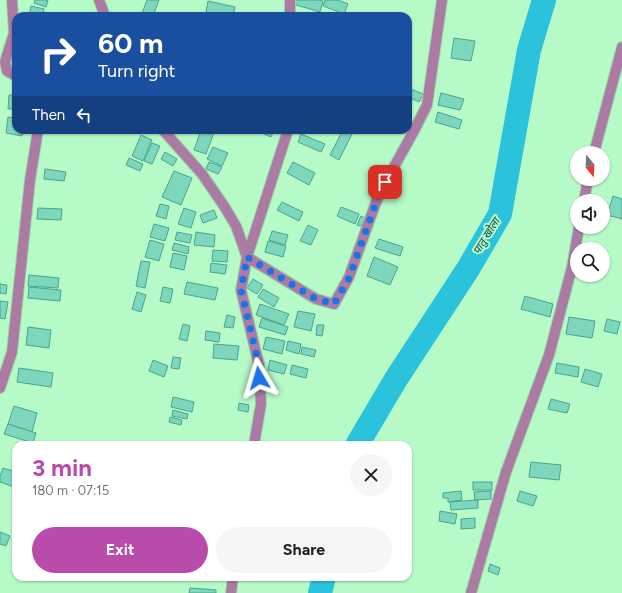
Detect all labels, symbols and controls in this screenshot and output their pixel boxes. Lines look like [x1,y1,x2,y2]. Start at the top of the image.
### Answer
text: 60 m [98,26,163,60]
icon: right [32,28,84,80]
text: Turn right [98,60,175,82]
icon: left [73,104,95,126]
text: Then [32,106,65,124]
north arrow [570,146,610,186]
map controls [570,146,610,282]
pin [368,165,402,199]
icon: arrive [374,171,396,193]
button: sound [570,194,610,234]
water label: पातु खोला [470,214,504,257]
button: search [570,242,610,282]
position arrow [238,357,280,399]
text: 3 min [32,453,92,482]
button: close [350,454,392,496]
text: 180 m · 07:15 [32,483,109,498]
button: Exit [32,527,208,573]
button: Share [216,527,392,573]

